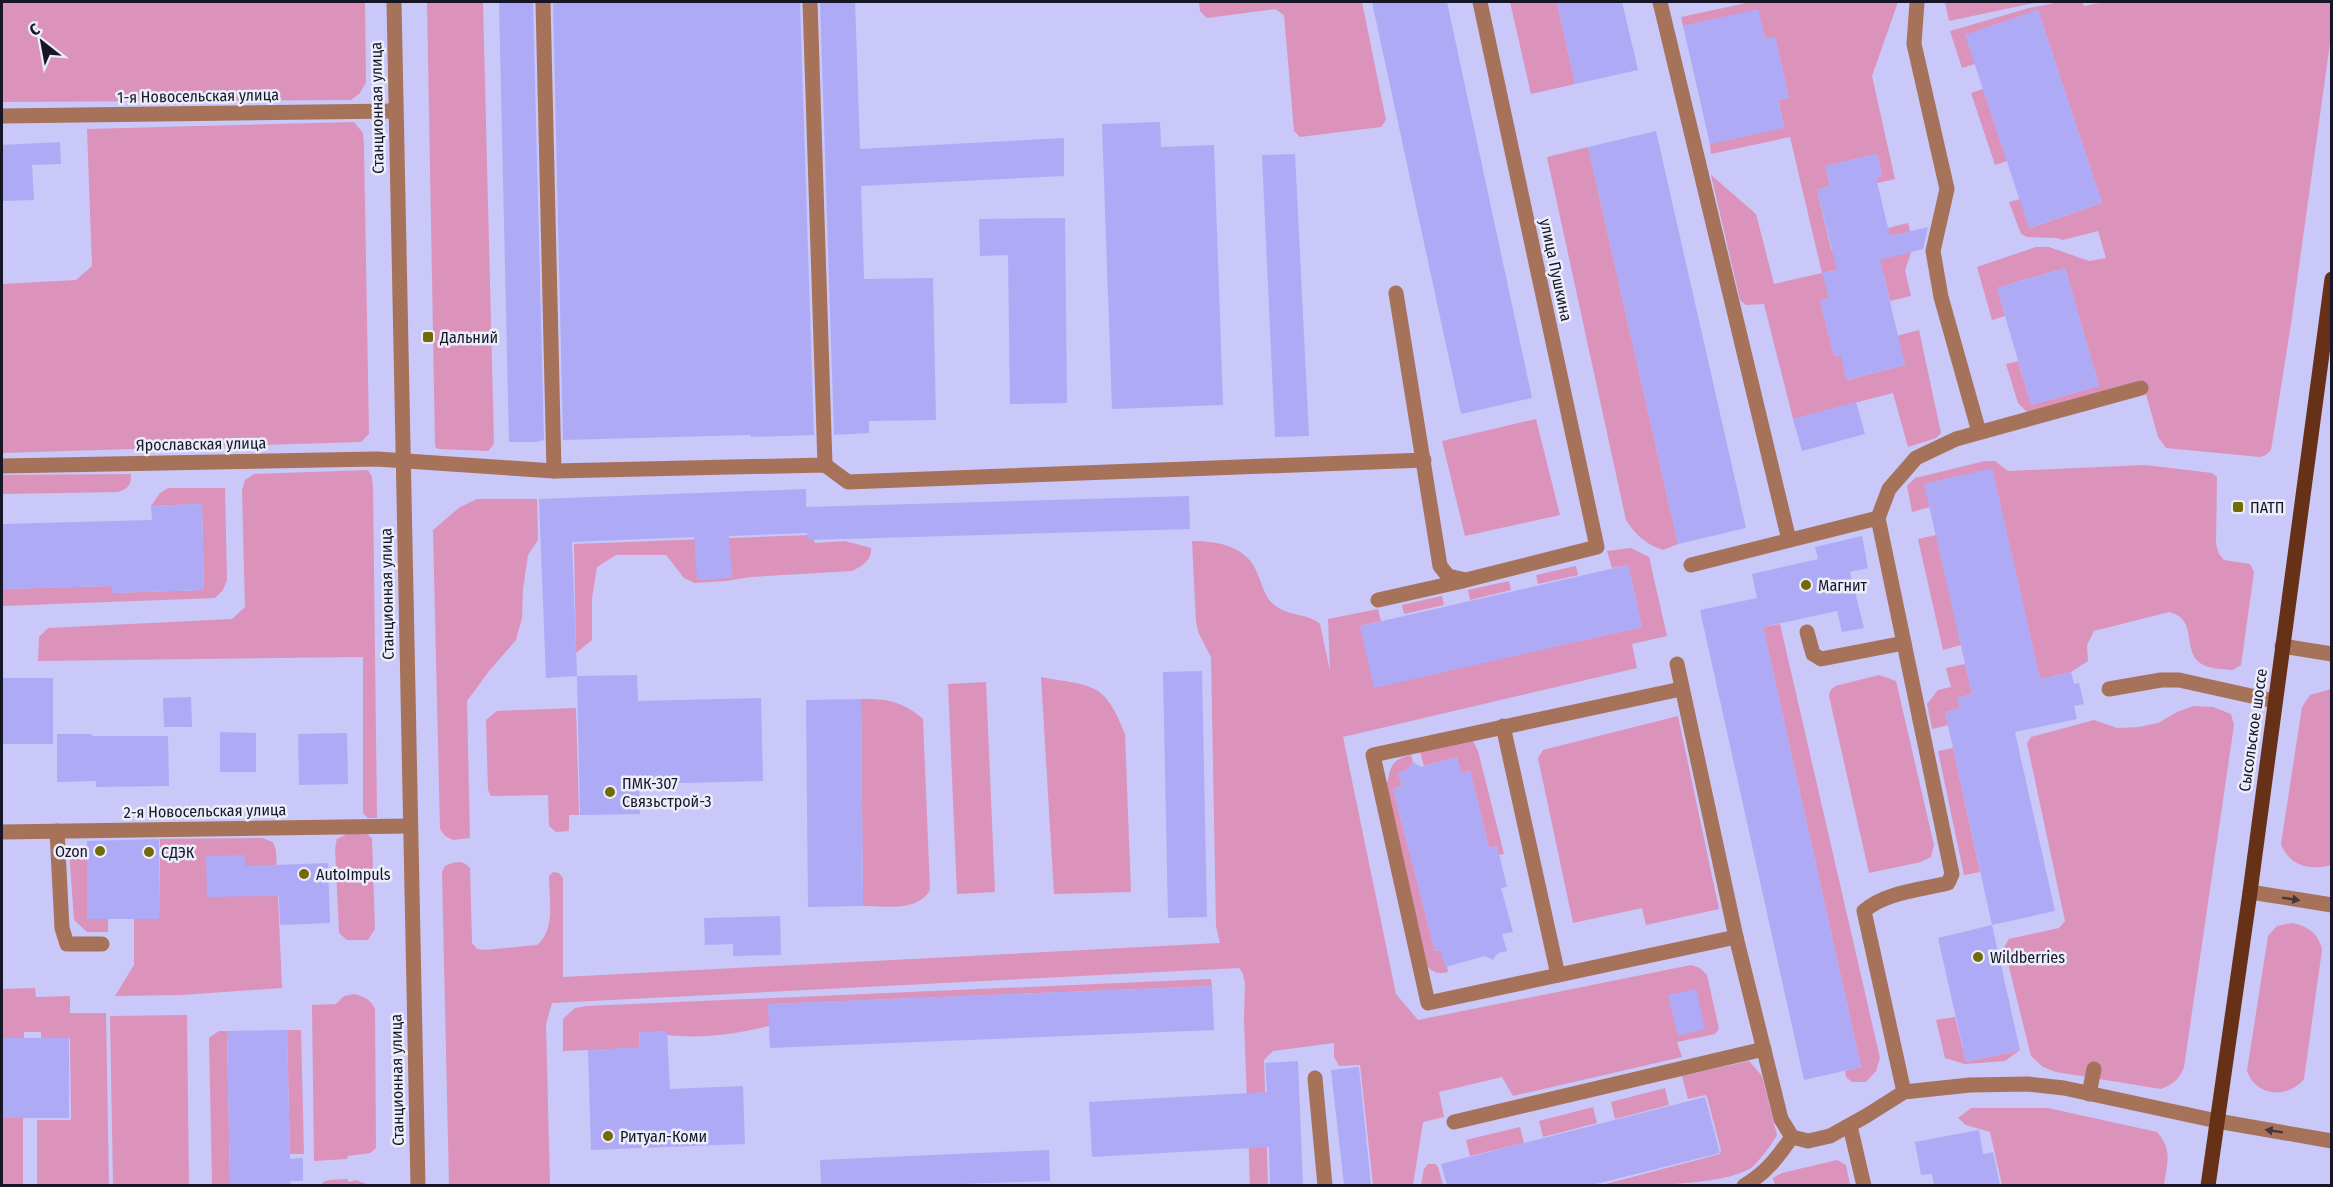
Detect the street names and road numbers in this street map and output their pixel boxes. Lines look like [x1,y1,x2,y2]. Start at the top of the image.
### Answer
street label: Станционная улица [366,42,388,174]
street label: 1-я Новосельская улица [117,85,279,107]
street label: улица Пушкина [1536,217,1576,323]
street label: Ярославская улица [136,433,266,455]
street label: Станционная улица [376,528,398,660]
street label: Сысольское шоссе [2235,667,2271,793]
street label: 2-я Новосельская улица [124,800,287,822]
street label: Станционная улица [386,1014,408,1146]

